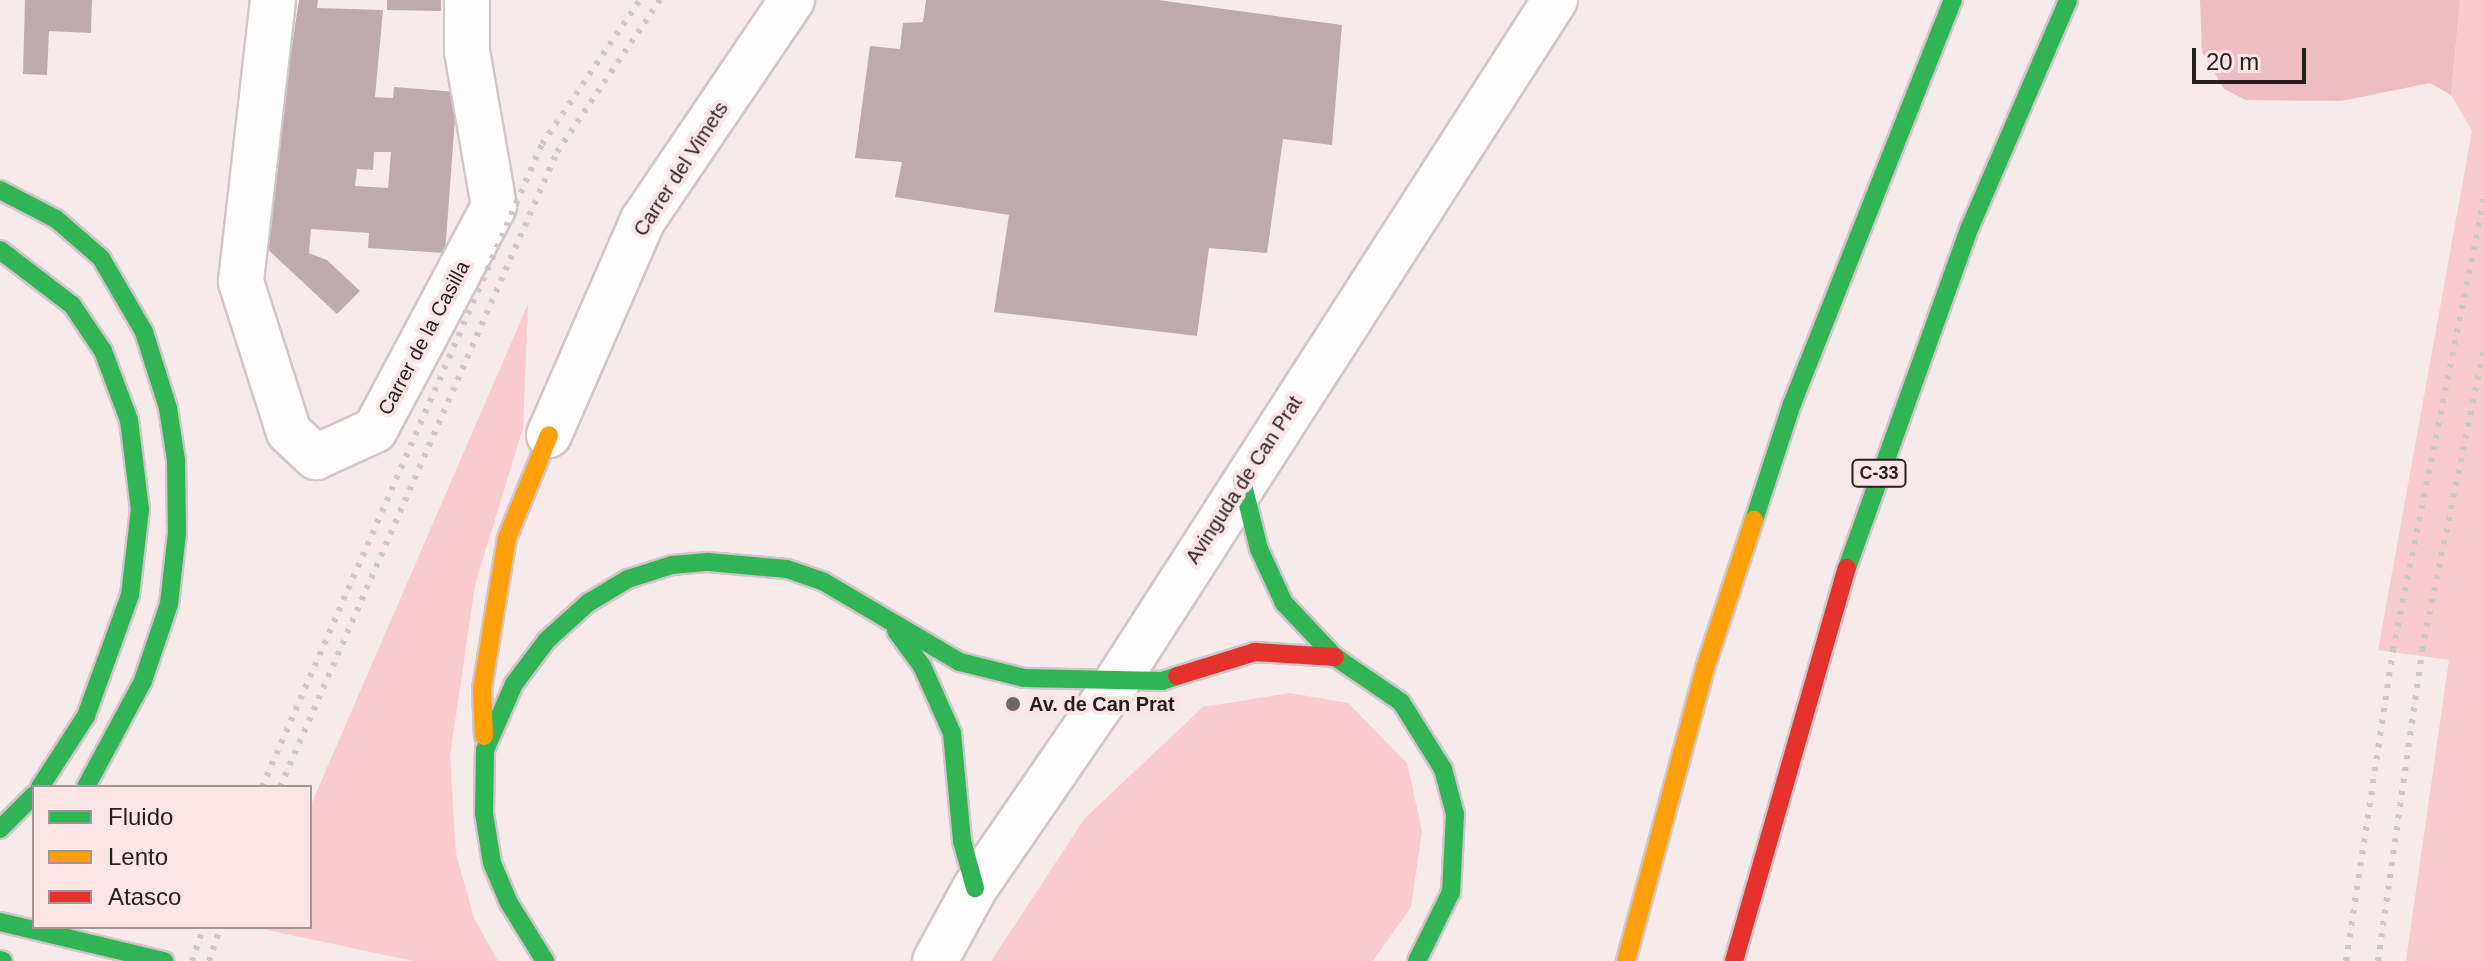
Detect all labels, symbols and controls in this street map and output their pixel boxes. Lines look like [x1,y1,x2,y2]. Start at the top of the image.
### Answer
scale bar [2196,32,2310,82]
text: 20 m [2206,48,2259,75]
street label: Carrer del Vimets [629,97,733,241]
street label: Carrer de la Casilla [373,257,475,419]
street label: Avinguda de Can Prat [1181,392,1307,568]
road number: C-33 [1851,459,1907,487]
place label: Av. de Can Prat [1029,692,1175,716]
marker: Av. de Can Prat [1004,695,1022,713]
legend [32,785,312,929]
text: Fluido [108,803,173,830]
text: Lento [108,843,168,870]
text: Atasco [108,883,181,910]

